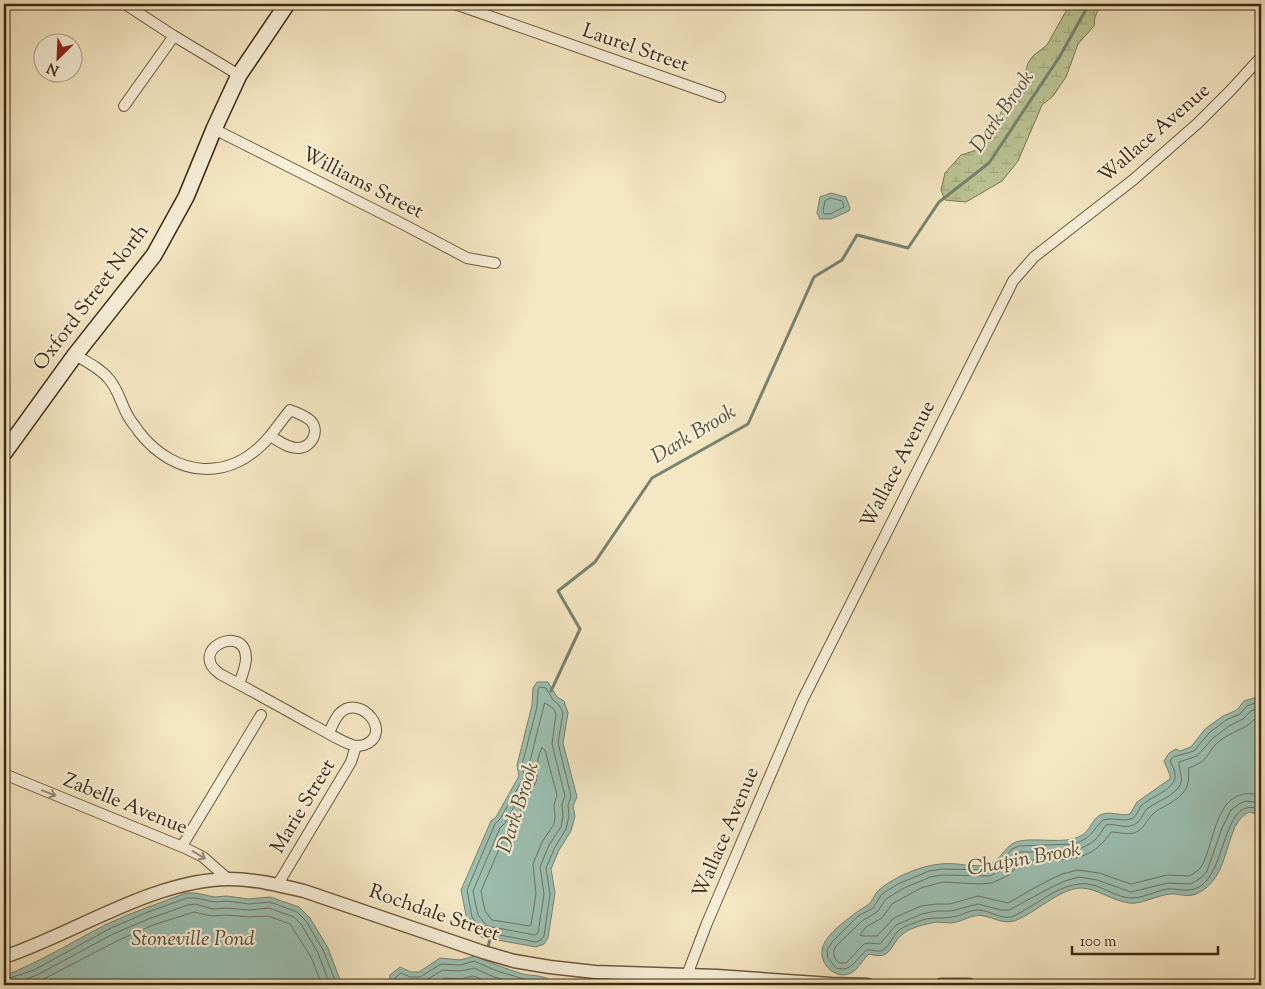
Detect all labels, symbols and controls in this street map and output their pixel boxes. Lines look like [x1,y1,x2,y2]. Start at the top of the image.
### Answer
street label: Laurel Street [578,17,692,81]
north arrow [32,32,82,82]
text: N [44,57,63,79]
water label: Dark Brook [964,64,1043,159]
street label: Wallace Avenue [1093,77,1217,191]
street label: Williams Street [296,141,428,227]
street label: Oxford Street North [27,218,157,377]
street label: Wallace Avenue [854,396,944,534]
water label: Dark Brook [646,398,742,472]
street label: Marie Street [264,754,344,860]
water label: Dark Brook [490,758,548,857]
street label: Wallace Avenue [686,763,768,903]
street label: Zabelle Avenue [58,767,192,843]
one-way arrow [41,789,56,798]
water label: Chapin Brook [965,835,1084,885]
one-way arrow [191,851,205,861]
street label: Rochdale Street [365,878,503,950]
scale bar [1072,924,1219,956]
water label: Stoneville Pond [131,925,255,955]
text: 100 m [1080,932,1117,953]

